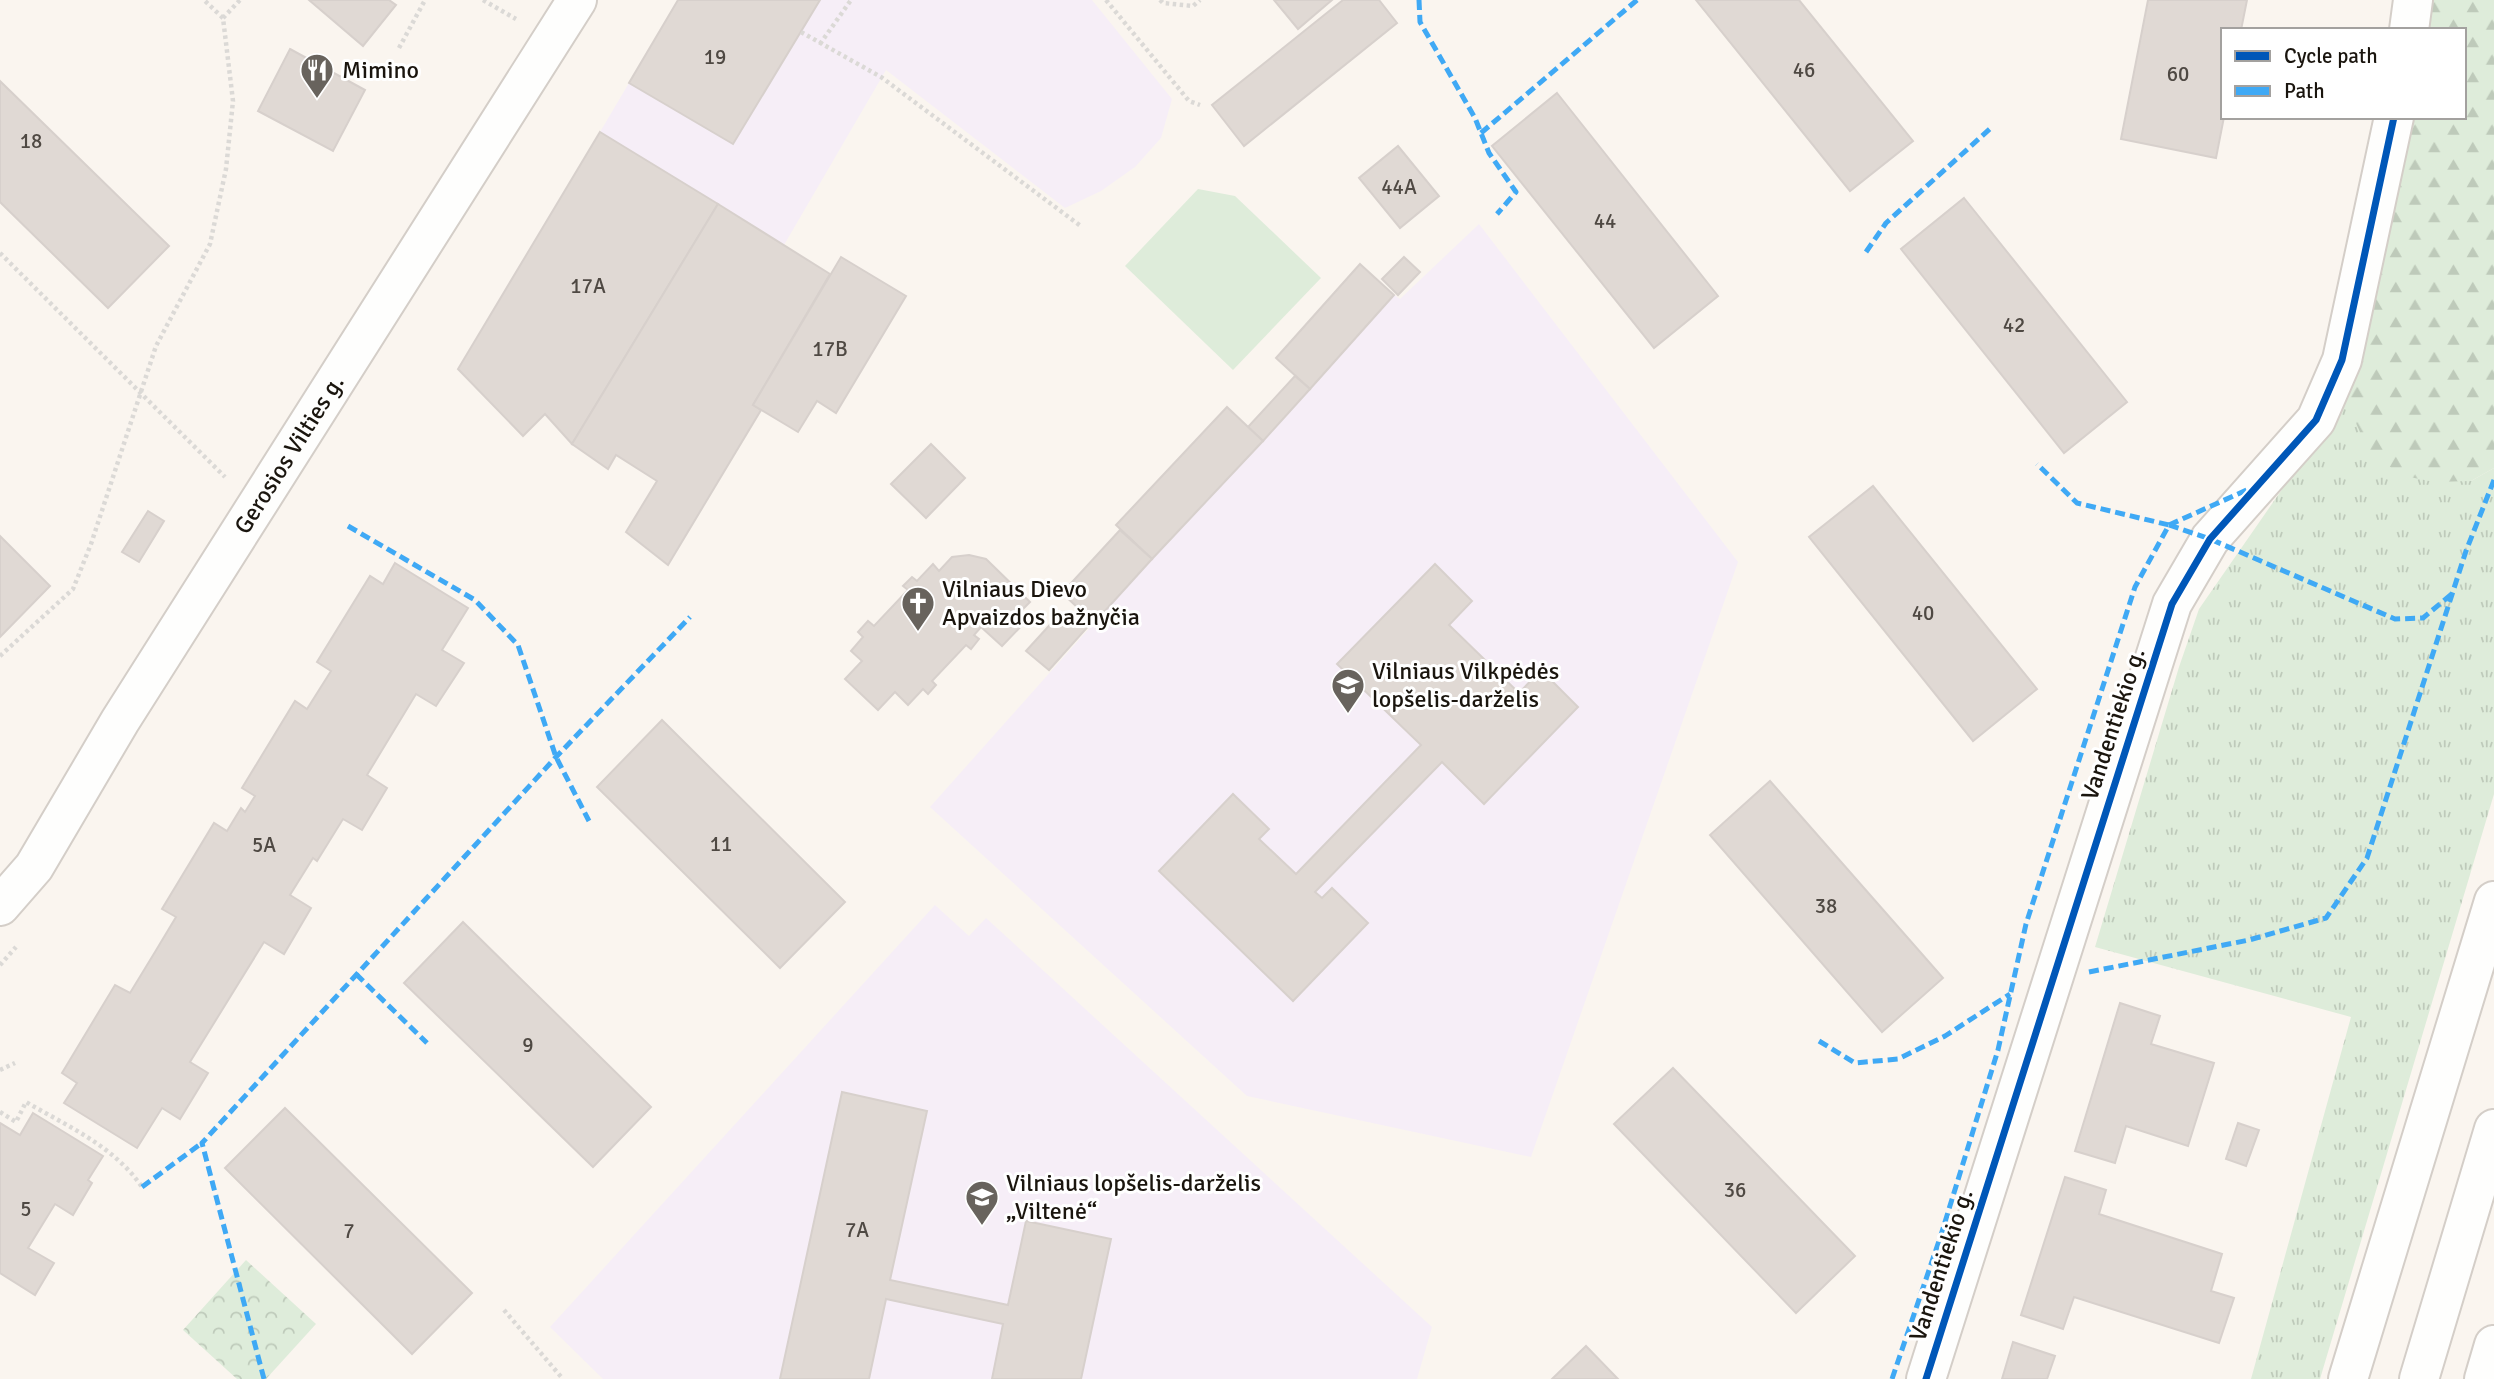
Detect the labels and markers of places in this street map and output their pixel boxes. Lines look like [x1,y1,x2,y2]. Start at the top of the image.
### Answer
restaurant icon: Mimino [298,51,336,100]
place label: Mimino [342,55,419,85]
place label: Vilniaus Dievo Apvaizdos bažnyčia [942,574,1140,632]
church icon: Vilniaus Dievo Apvaizdos bažnyčia [899,584,937,633]
place label: Vilniaus Vilkpėdės lopšelis-darželis [1372,656,1559,714]
school or university icon: Vilniaus Vilkpėdės lopšelis-darželis [1329,666,1367,715]
place label: Vilniaus lopšelis-darželis „Viltenė“ [1006,1168,1261,1226]
school or university icon: Vilniaus lopšelis-darželis „Viltenė“ [963,1178,1001,1227]

